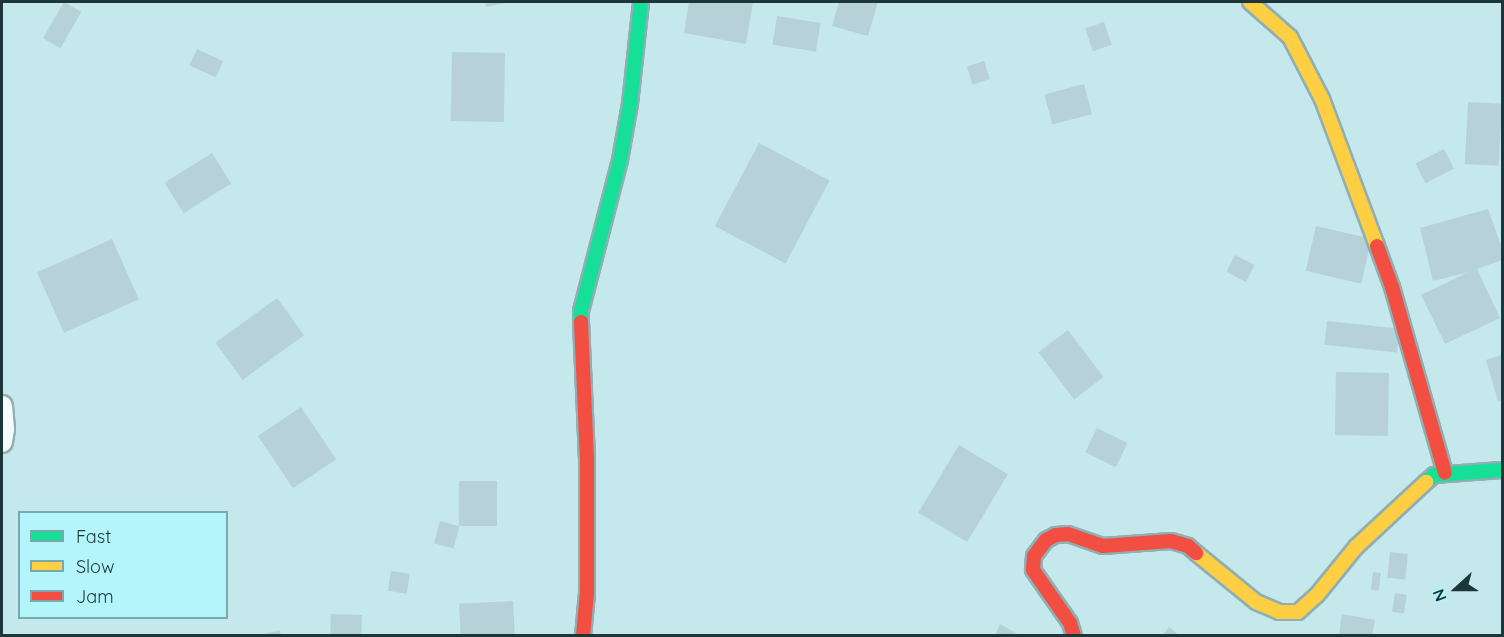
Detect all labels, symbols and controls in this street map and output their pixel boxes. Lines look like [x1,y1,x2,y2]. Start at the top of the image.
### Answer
legend [18,511,228,619]
text: Fast [76,525,111,548]
text: Slow [76,555,114,578]
north arrow [1426,559,1486,619]
text: Jam [76,585,114,608]
text: N [1428,586,1451,605]

